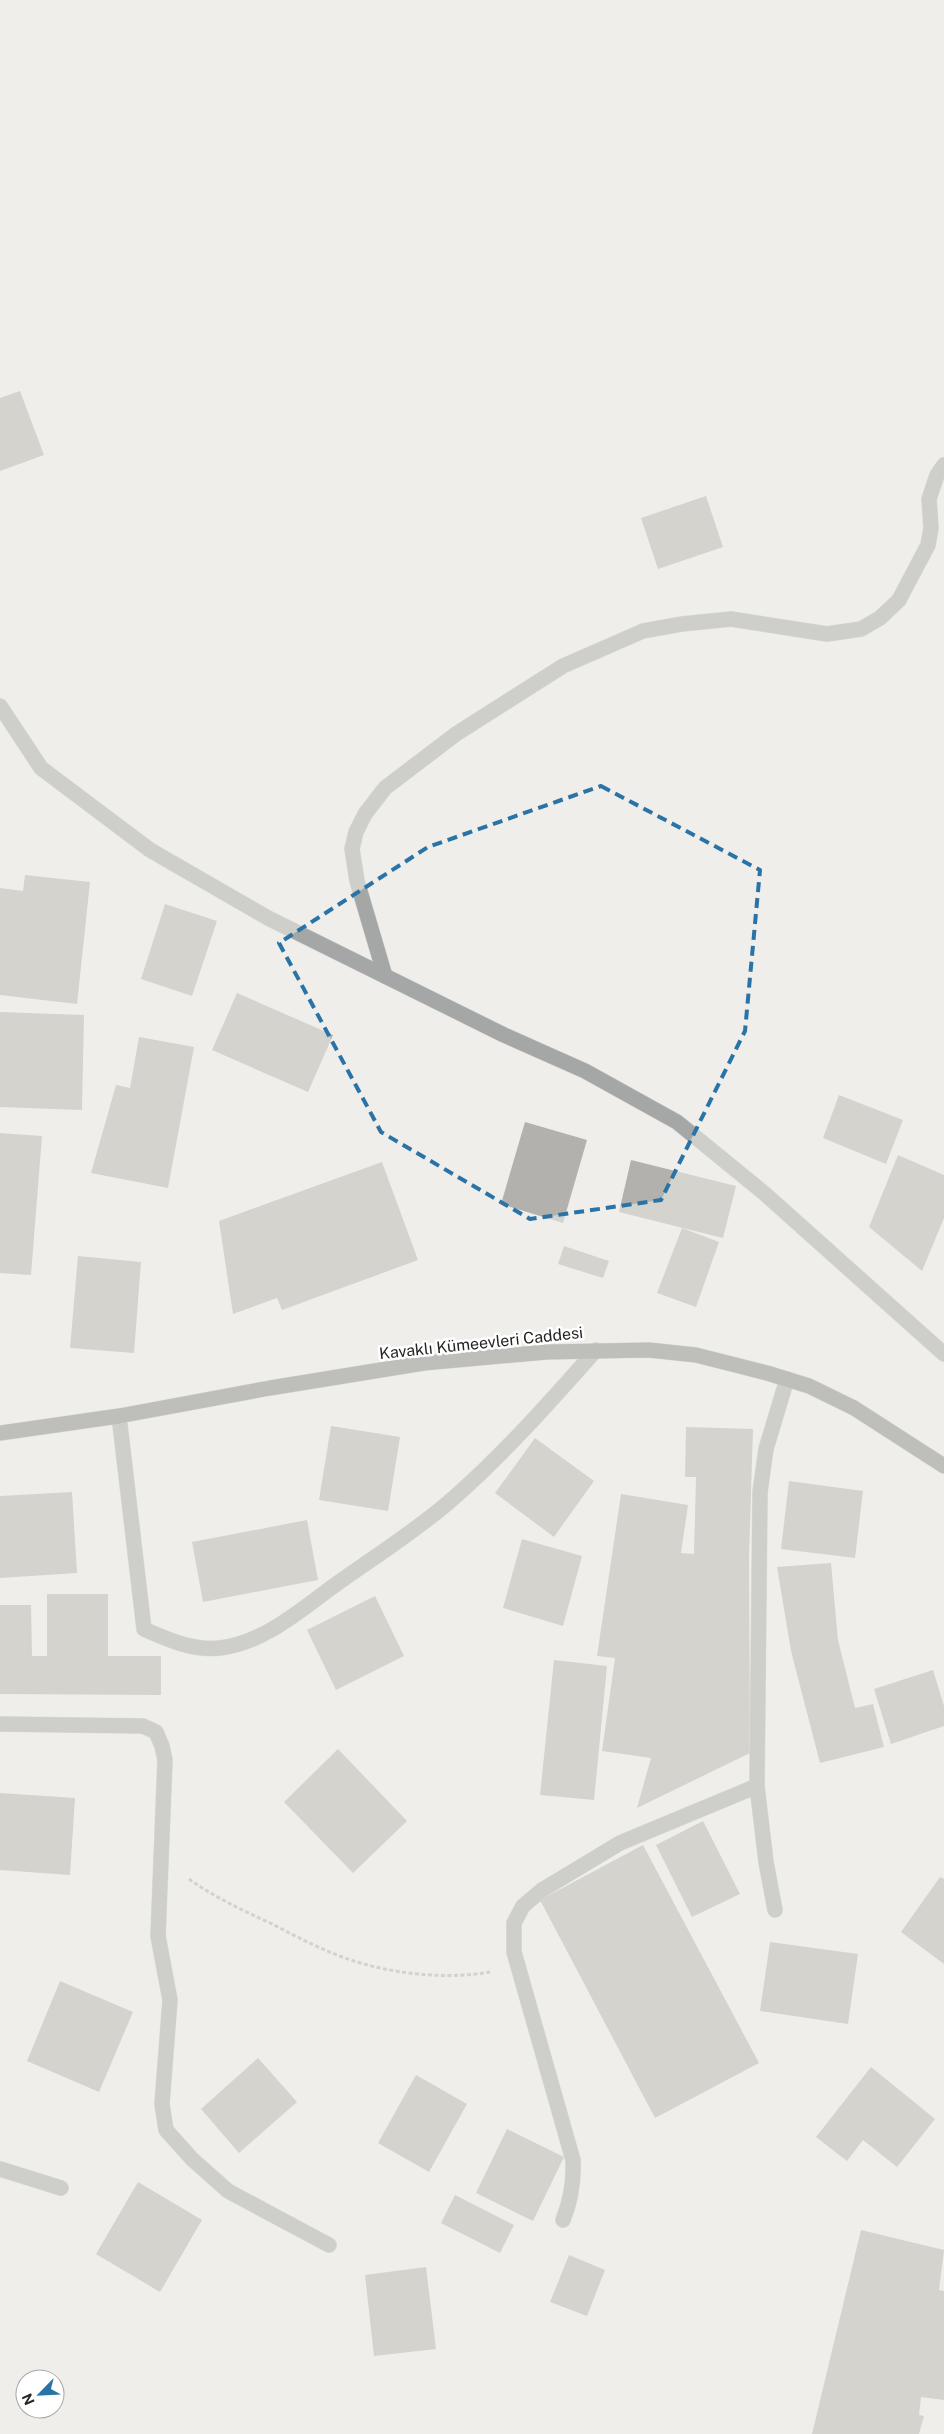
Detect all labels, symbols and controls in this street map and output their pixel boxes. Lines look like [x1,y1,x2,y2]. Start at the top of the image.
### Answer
street label: Kavaklı Kümeevleri Caddesi [378,1323,584,1363]
north arrow [15,2369,65,2419]
text: N [19,2391,38,2408]

